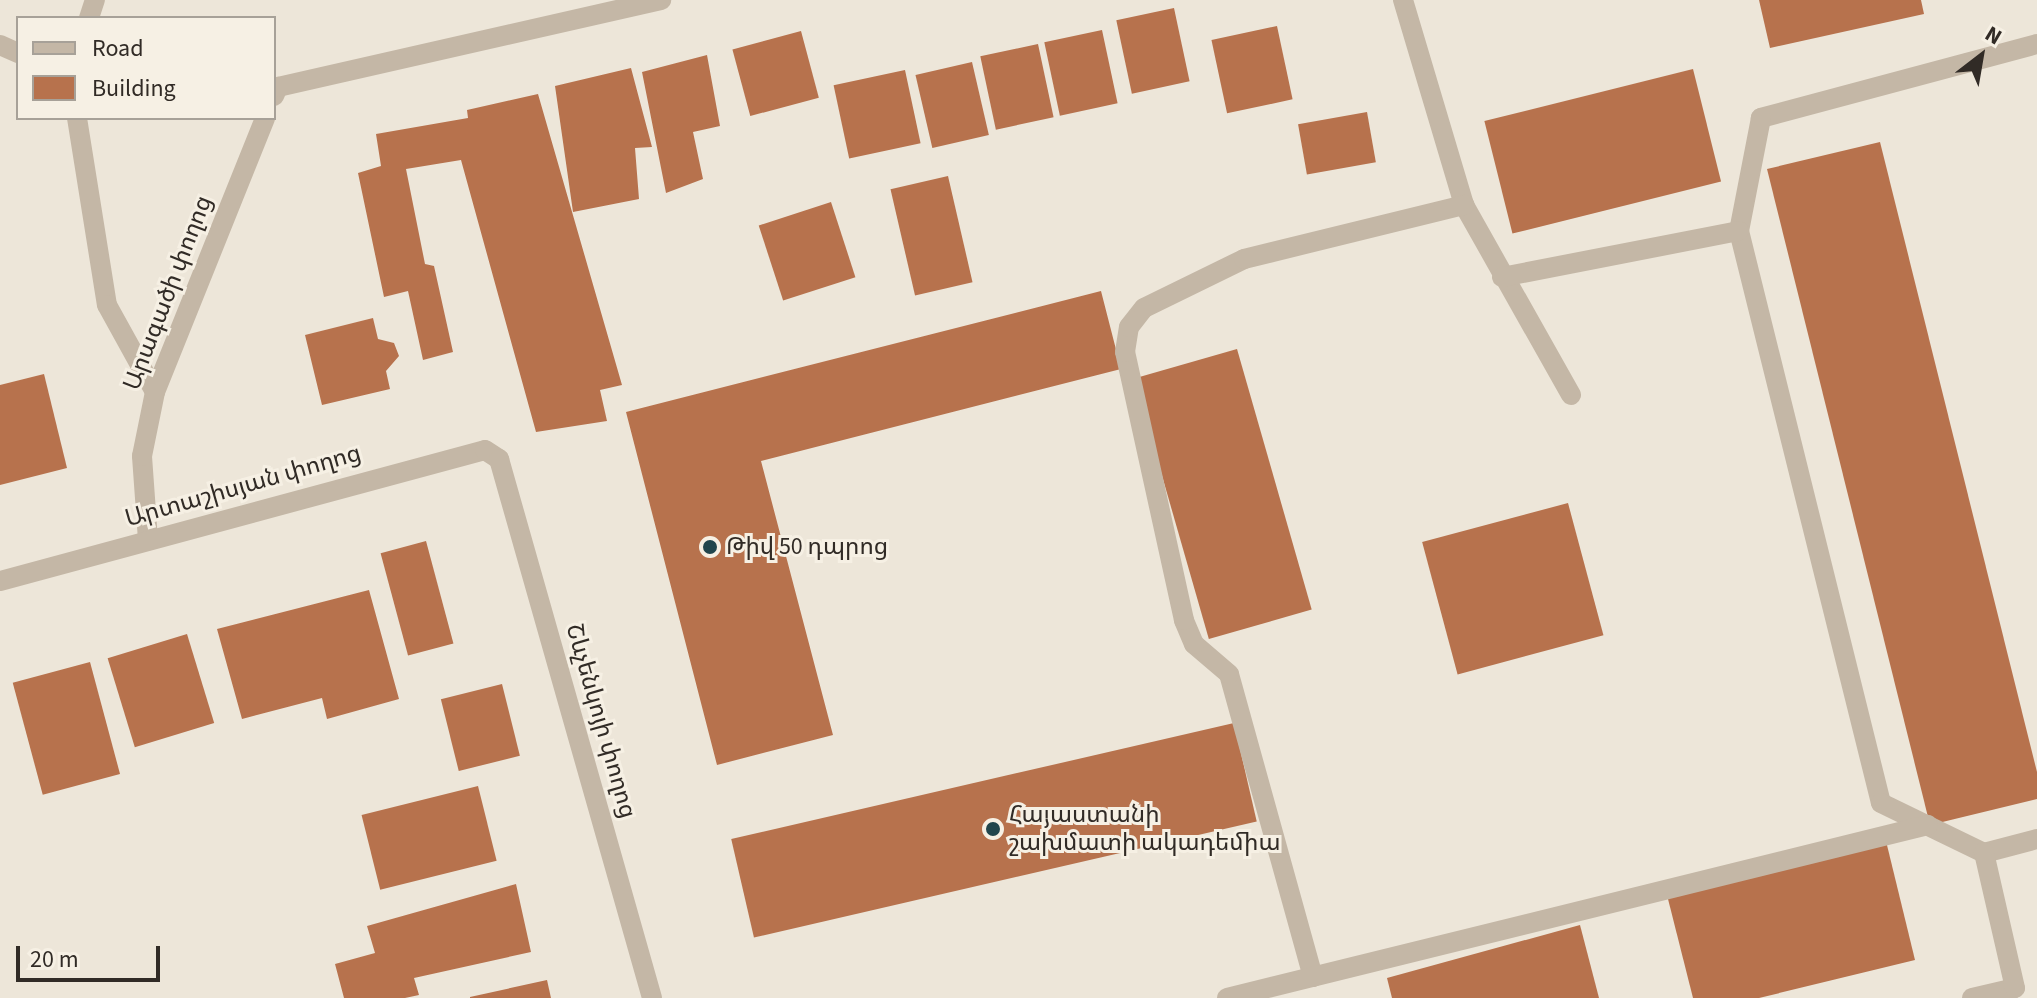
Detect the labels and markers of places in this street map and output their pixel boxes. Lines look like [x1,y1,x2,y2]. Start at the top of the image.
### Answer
place label: Թիվ 50 դպրոց [726,533,888,561]
marker: Թիվ 50 դպրոց [701,538,719,556]
place label: Հայաստանի շախմատի ակադեմիա [1009,801,1281,857]
marker: Հայաստանի շախմատի ակադեմիա [984,820,1002,838]

